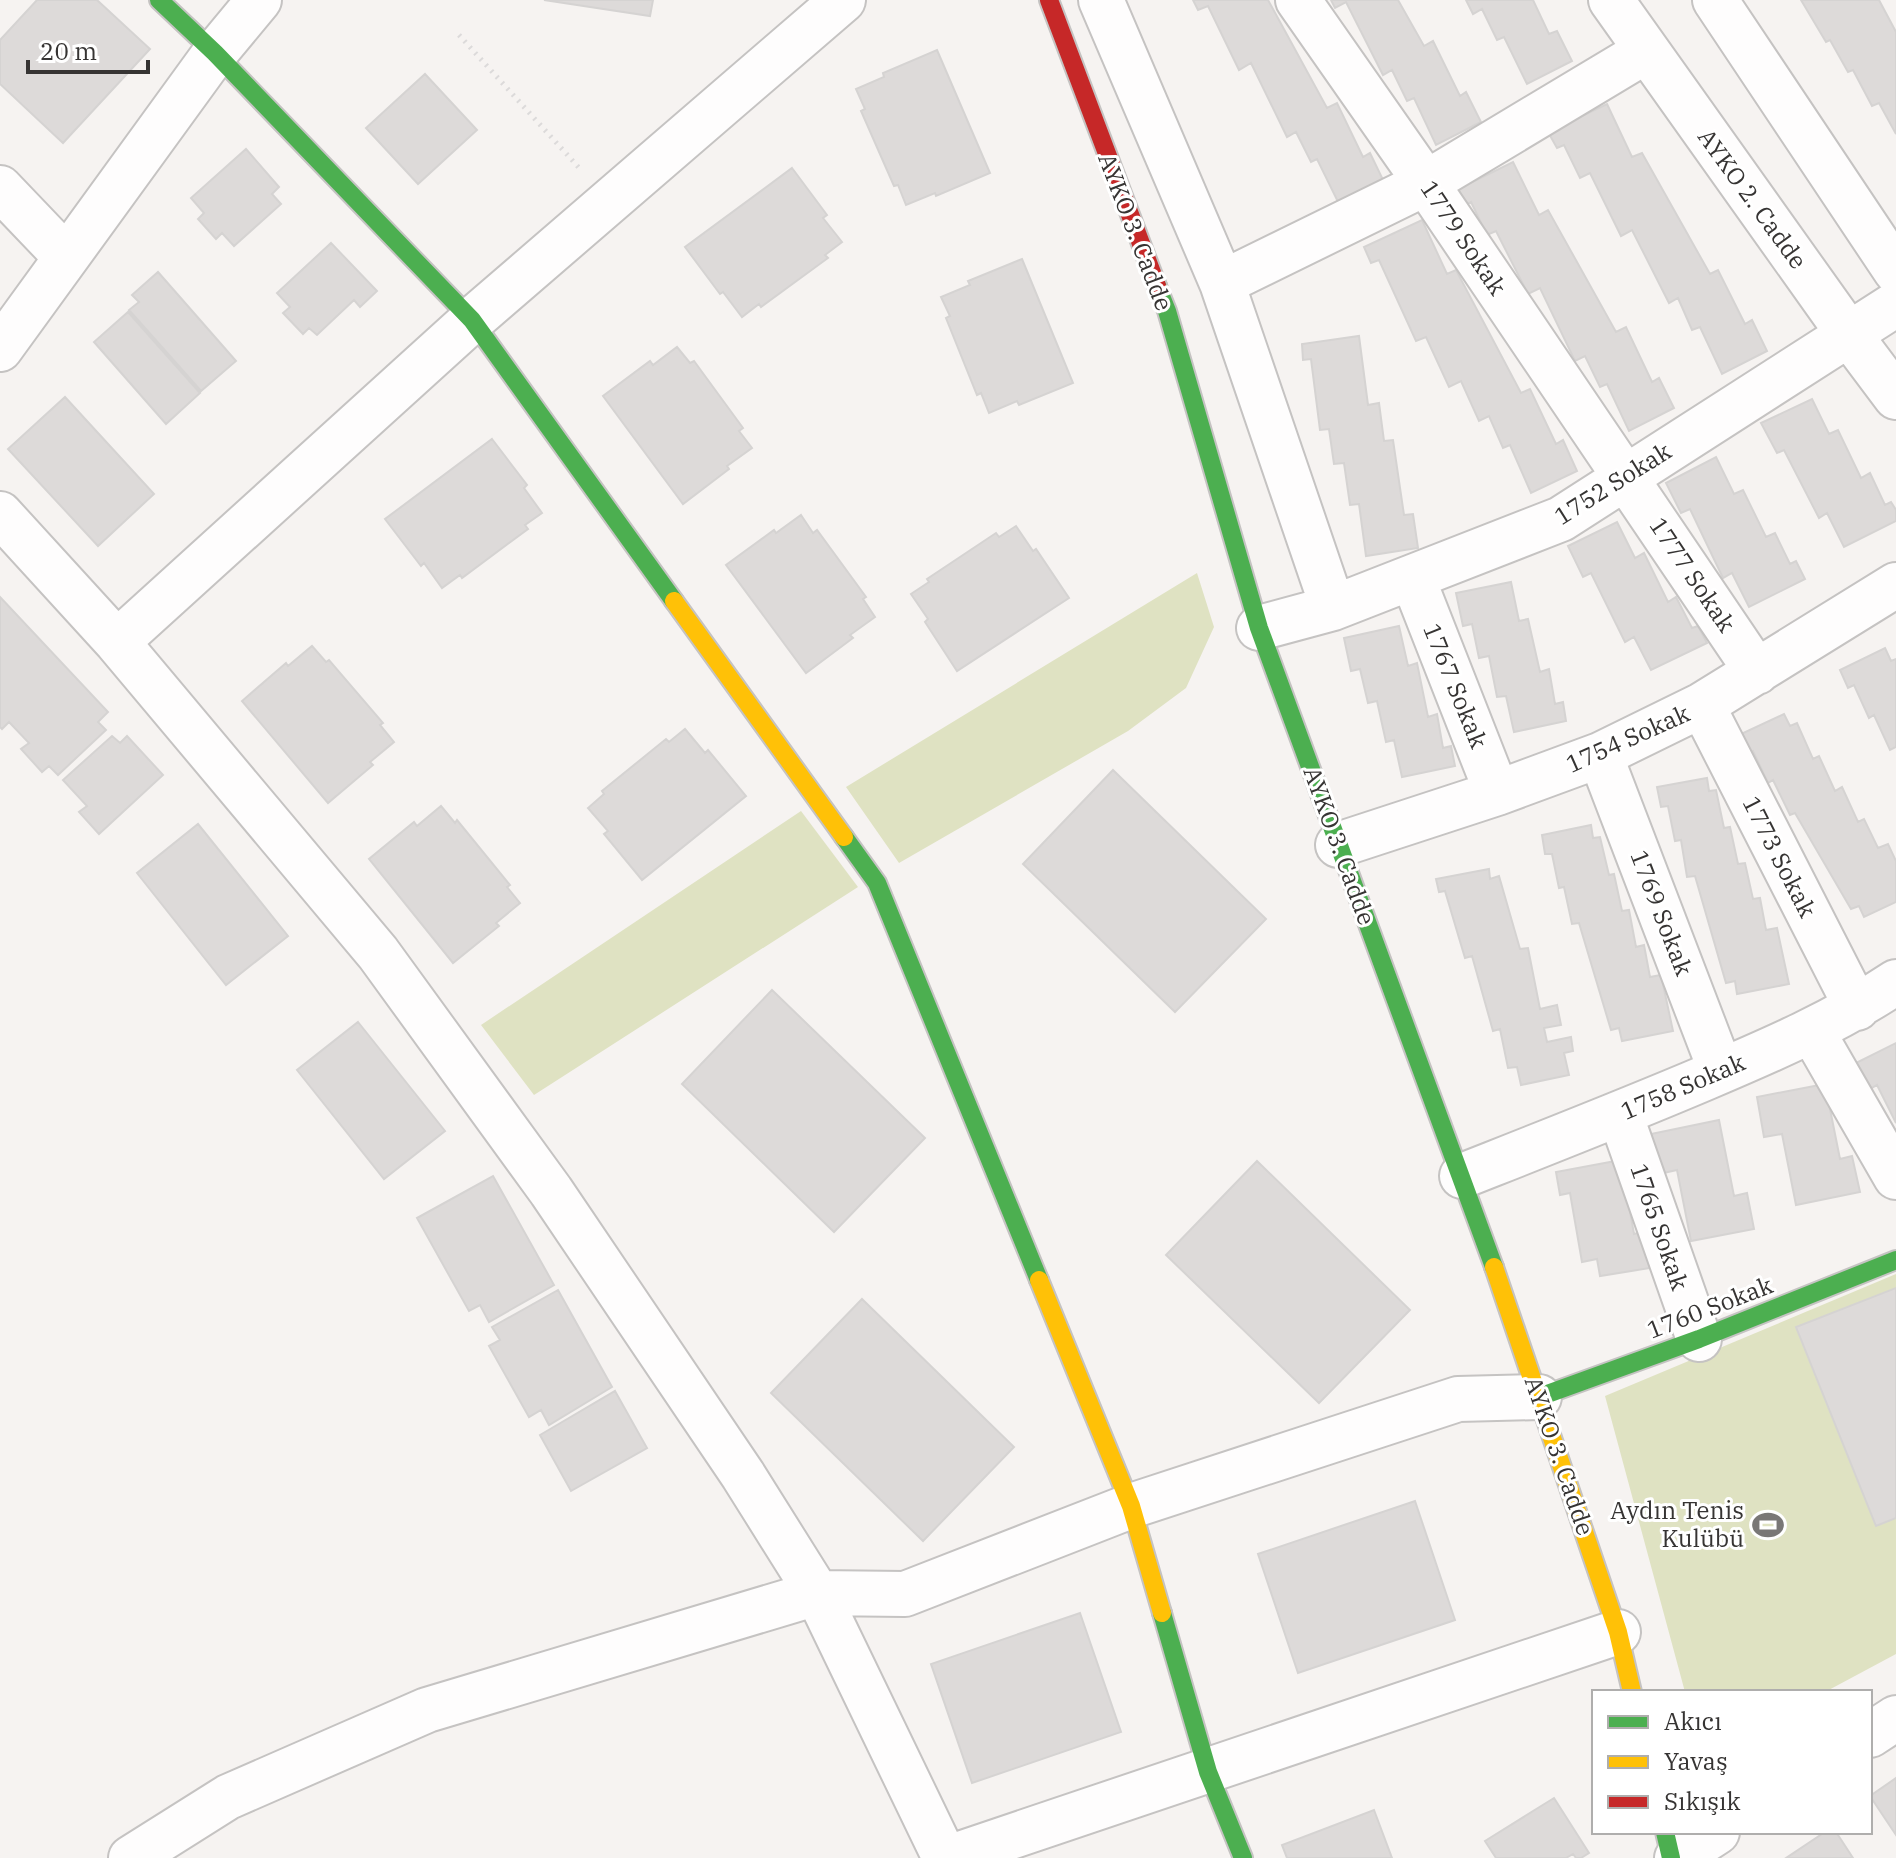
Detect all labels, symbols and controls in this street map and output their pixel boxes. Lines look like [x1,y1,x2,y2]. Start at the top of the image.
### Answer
scale bar [28,24,148,74]
text: 20 m [40,35,97,67]
street label: AYKO 2. Cadde [1691,122,1815,275]
street label: AYKO 3. Cadde [1091,148,1181,315]
street label: 1779 Sokak [1414,174,1514,301]
street label: 1752 Sokak [1548,435,1677,532]
street label: 1777 Sokak [1643,511,1743,638]
street label: 1767 Sokak [1416,618,1495,753]
street label: 1754 Sokak [1561,697,1694,780]
street label: AYKO 3. Cadde [1296,762,1383,929]
street label: 1773 Sokak [1736,790,1824,923]
street label: 1769 Sokak [1623,845,1701,980]
street label: 1758 Sokak [1616,1046,1750,1127]
street label: 1765 Sokak [1623,1159,1697,1294]
street label: 1760 Sokak [1642,1268,1777,1346]
street label: AYKO 3. Cadde [1518,1372,1602,1540]
place label: Aydın Tenis Kulübü [1610,1494,1744,1554]
sports icon: Aydın Tenis Kulübü [1751,1508,1785,1542]
legend [1592,1690,1872,1834]
text: Akıcı [1664,1705,1722,1737]
text: Yavaş [1664,1745,1728,1777]
text: Sıkışık [1664,1785,1741,1817]

